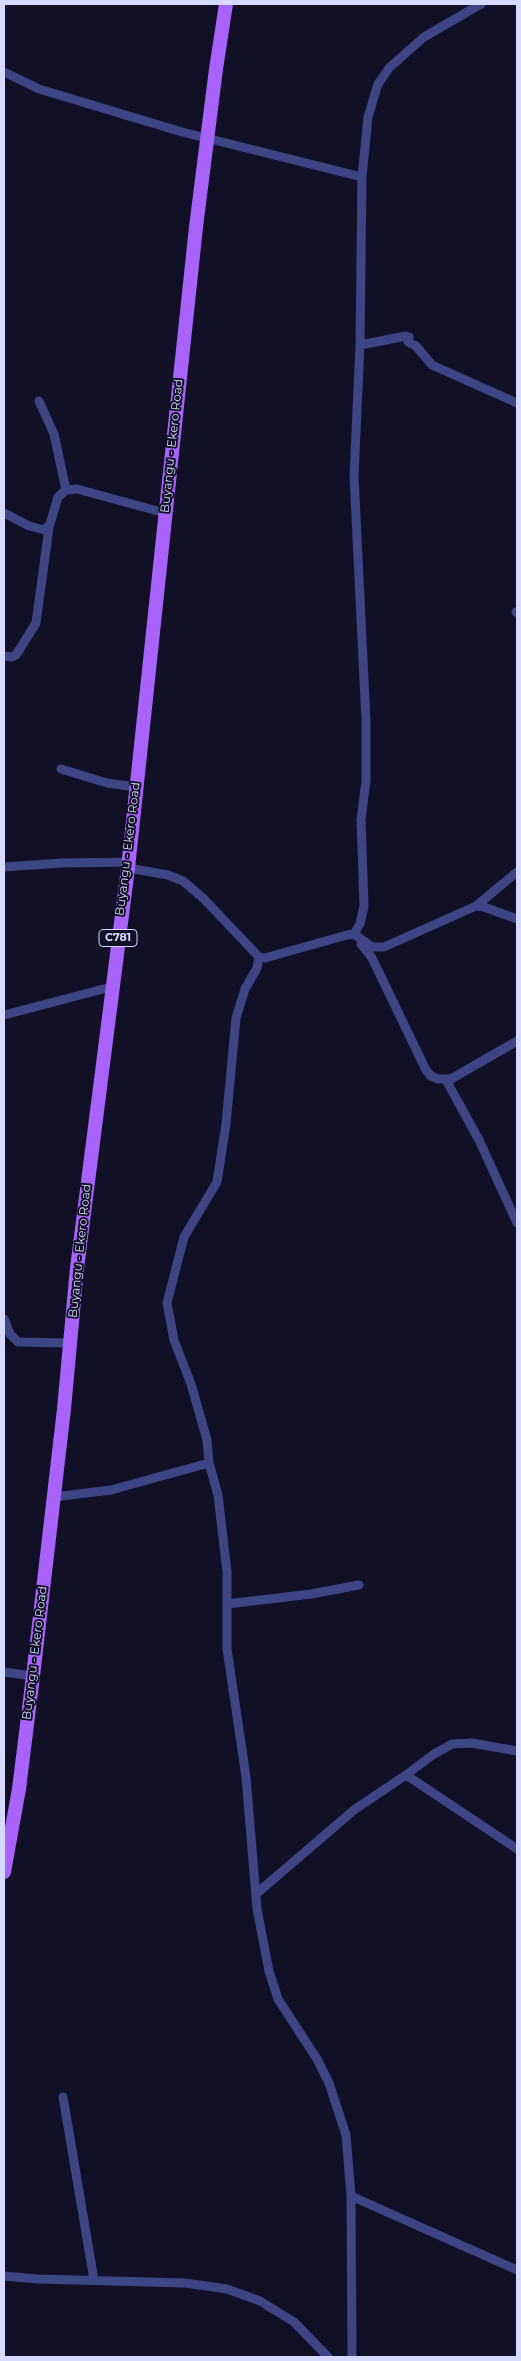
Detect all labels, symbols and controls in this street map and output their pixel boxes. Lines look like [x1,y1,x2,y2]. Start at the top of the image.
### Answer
street label: Buyangu - Ekero Road [158,378,186,514]
street label: Buyangu - Ekero Road [113,781,143,917]
road number: C781 [99,930,137,946]
street label: Buyangu - Ekero Road [66,1183,94,1319]
street label: Buyangu - Ekero Road [20,1585,50,1721]

